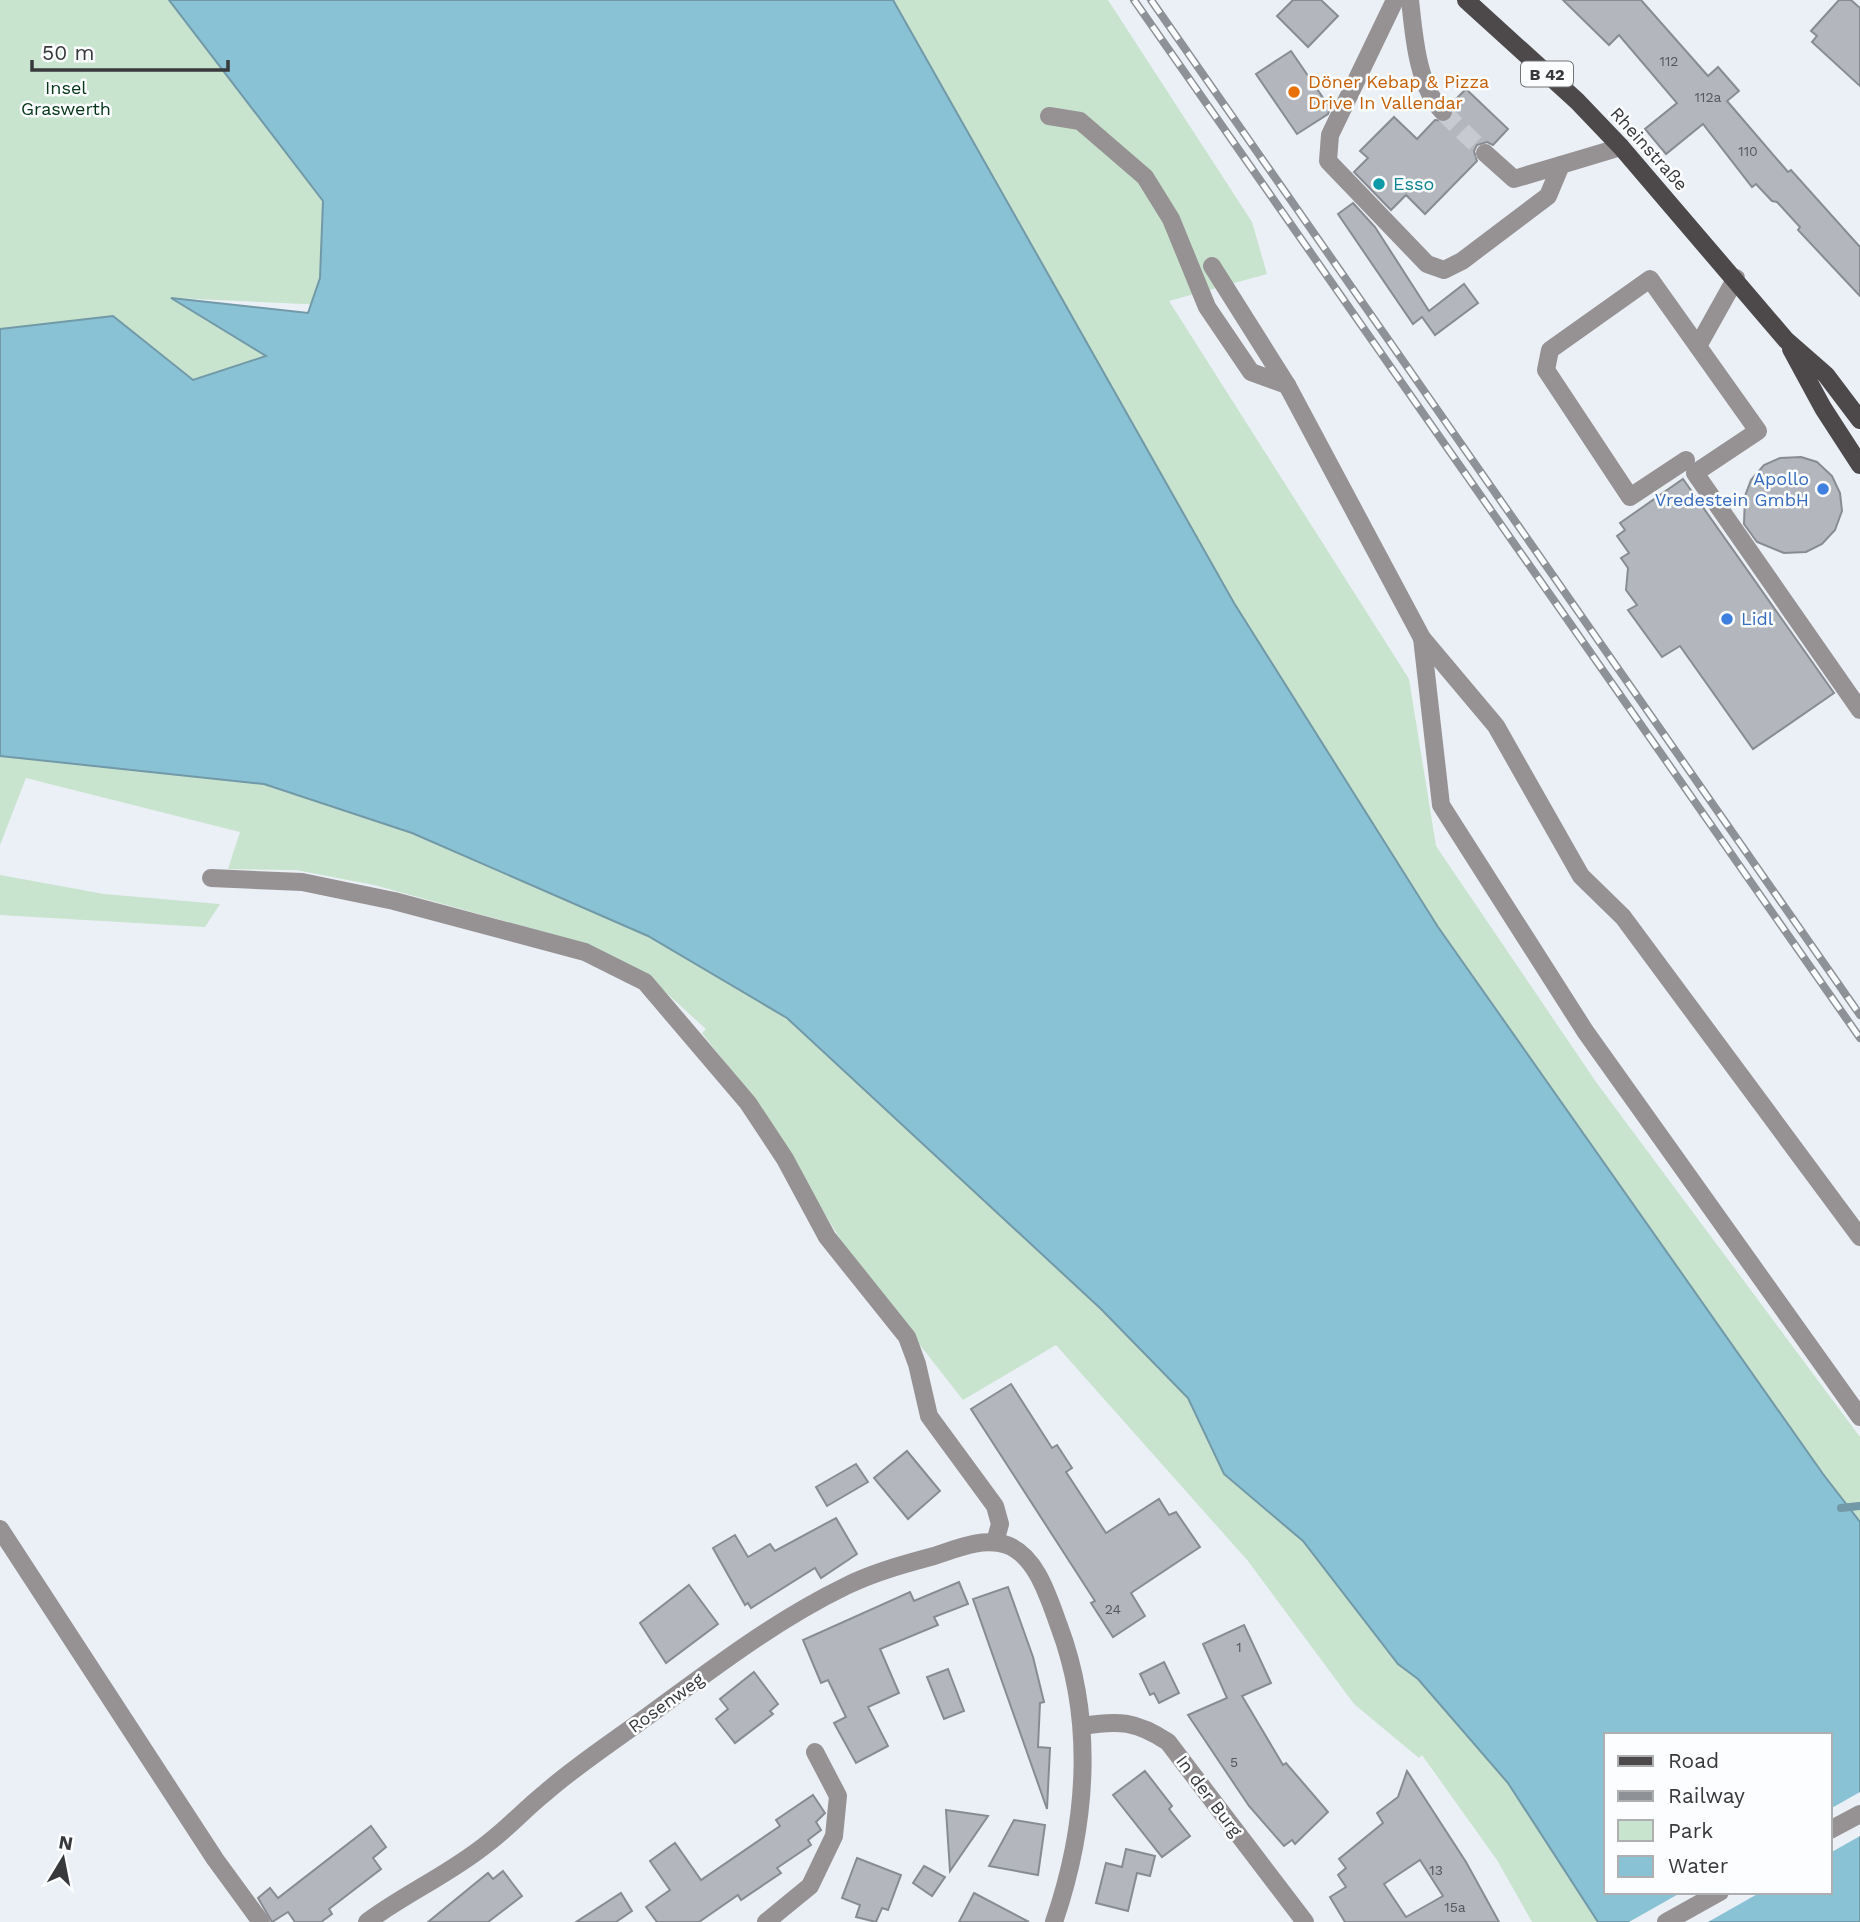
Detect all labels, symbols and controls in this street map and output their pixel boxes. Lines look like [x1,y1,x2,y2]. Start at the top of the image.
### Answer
scale bar [32,28,228,72]
text: 50 m [42,40,94,65]
house number: 112 [1659,53,1679,69]
road number: B 42 [1521,61,1573,86]
place label: Döner Kebap & Pizza Drive In Vallendar [1308,71,1489,113]
park label: Insel Graswerth [21,77,111,119]
marker: Döner Kebap & Pizza Drive In Vallendar [1286,84,1302,100]
house number: 112a [1694,89,1722,105]
street label: Rheinstraße [1606,103,1692,195]
house number: 110 [1738,143,1758,159]
place label: Esso [1393,173,1434,194]
marker: Esso [1371,176,1387,192]
place label: Apollo Vredestein GmbH [1655,468,1809,510]
marker: Apollo Vredestein GmbH [1815,481,1831,497]
place label: Lidl [1741,608,1774,629]
marker: Lidl [1719,611,1735,627]
house number: 24 [1105,1601,1121,1617]
house number: 1 [1236,1639,1242,1655]
street label: Rosenweg [624,1668,708,1737]
legend [1604,1733,1832,1894]
text: Road [1668,1748,1719,1773]
street label: In der Burg [1172,1751,1247,1841]
house number: 5 [1230,1754,1238,1770]
text: Railway [1668,1783,1745,1808]
text: Park [1668,1818,1713,1843]
north arrow [28,1824,98,1894]
text: N [57,1830,75,1855]
text: Water [1668,1853,1729,1878]
house number: 13 [1429,1862,1443,1878]
house number: 15a [1444,1899,1466,1915]

